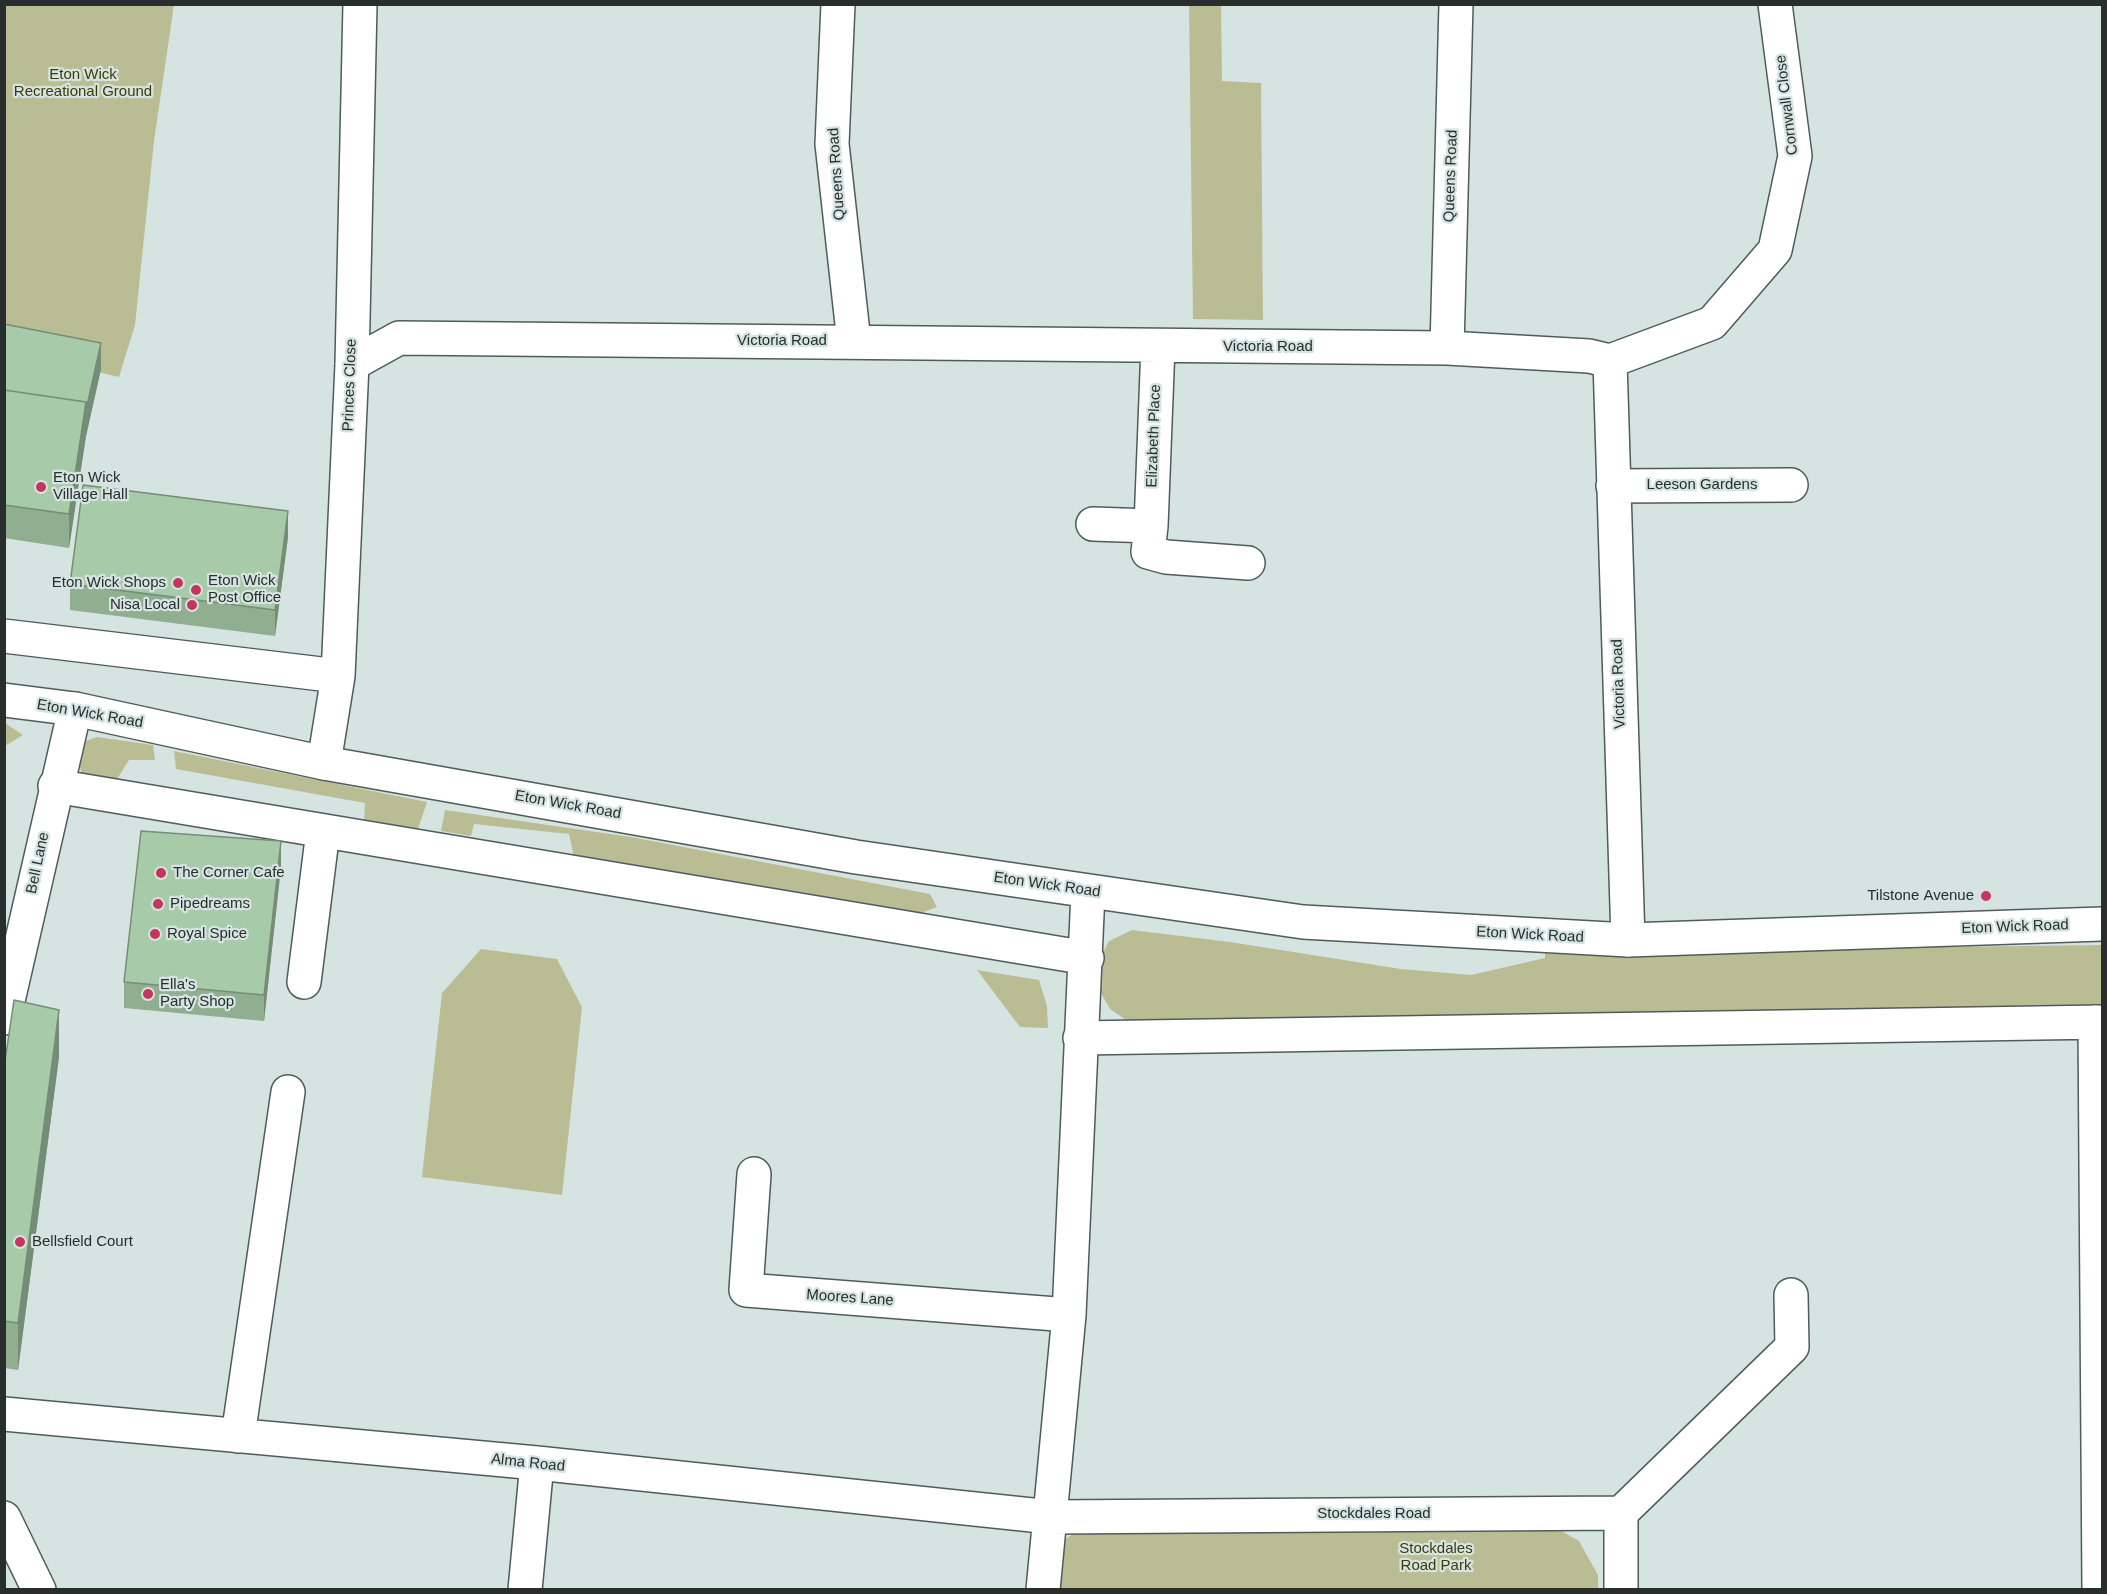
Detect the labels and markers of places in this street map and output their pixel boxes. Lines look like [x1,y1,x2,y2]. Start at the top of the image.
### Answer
place label: Eton Wick Village Hall [53,469,128,504]
marker: Eton Wick Village Hall [34,480,48,494]
place label: Eton Wick Post Office [208,572,281,607]
place label: Eton Wick Shops [52,574,166,592]
marker: Eton Wick Shops [171,576,185,590]
marker: Eton Wick Post Office [189,583,203,597]
place label: Nisa Local [110,596,180,614]
marker: Nisa Local [185,598,199,612]
place label: The Corner Cafe [173,864,285,882]
marker: The Corner Cafe [154,866,168,880]
place label: Tilstone Avenue [1867,887,1974,905]
marker: Tilstone Avenue [1979,889,1993,903]
place label: Pipedreams [170,895,250,913]
marker: Pipedreams [151,897,165,911]
place label: Royal Spice [167,925,247,943]
marker: Royal Spice [148,927,162,941]
place label: Ella's Party Shop [160,976,234,1011]
marker: Ella's Party Shop [141,987,155,1001]
place label: Bellsfield Court [32,1233,133,1251]
marker: Bellsfield Court [13,1235,27,1249]

